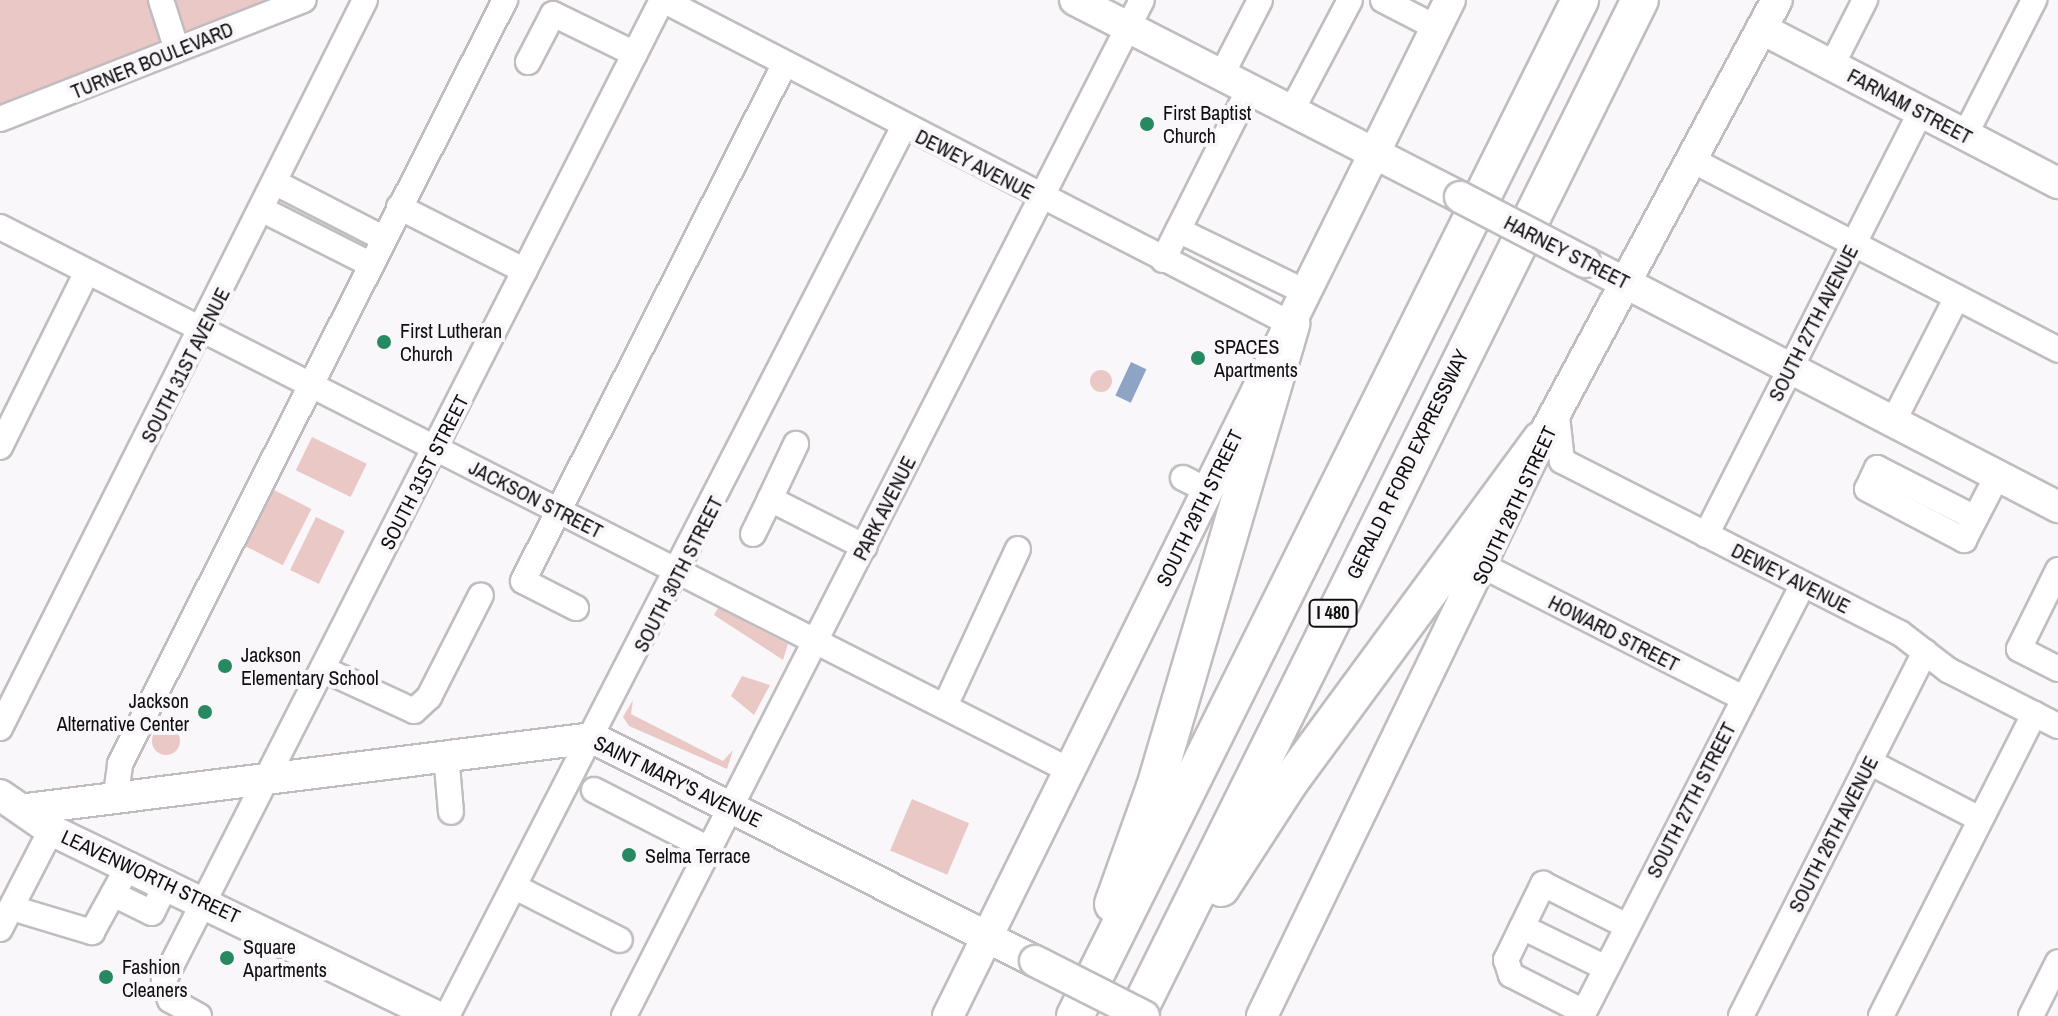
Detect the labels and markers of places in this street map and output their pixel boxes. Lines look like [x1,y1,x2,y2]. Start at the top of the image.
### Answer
place label: First Baptist Church [1163,100,1251,147]
marker: First Baptist Church [1138,115,1156,133]
place label: First Lutheran Church [400,318,502,365]
marker: First Lutheran Church [375,333,393,351]
place label: SPACES Apartments [1214,334,1298,381]
marker: SPACES Apartments [1189,349,1207,367]
place label: Jackson Elementary School [241,642,379,689]
marker: Jackson Elementary School [216,657,234,675]
place label: Jackson Alternative Center [57,688,189,735]
marker: Jackson Alternative Center [196,703,214,721]
place label: Selma Terrace [645,843,751,867]
marker: Selma Terrace [620,846,638,864]
place label: Square Apartments [243,934,327,981]
marker: Square Apartments [218,949,236,967]
place label: Fashion Cleaners [122,954,188,1001]
marker: Fashion Cleaners [97,968,115,986]

